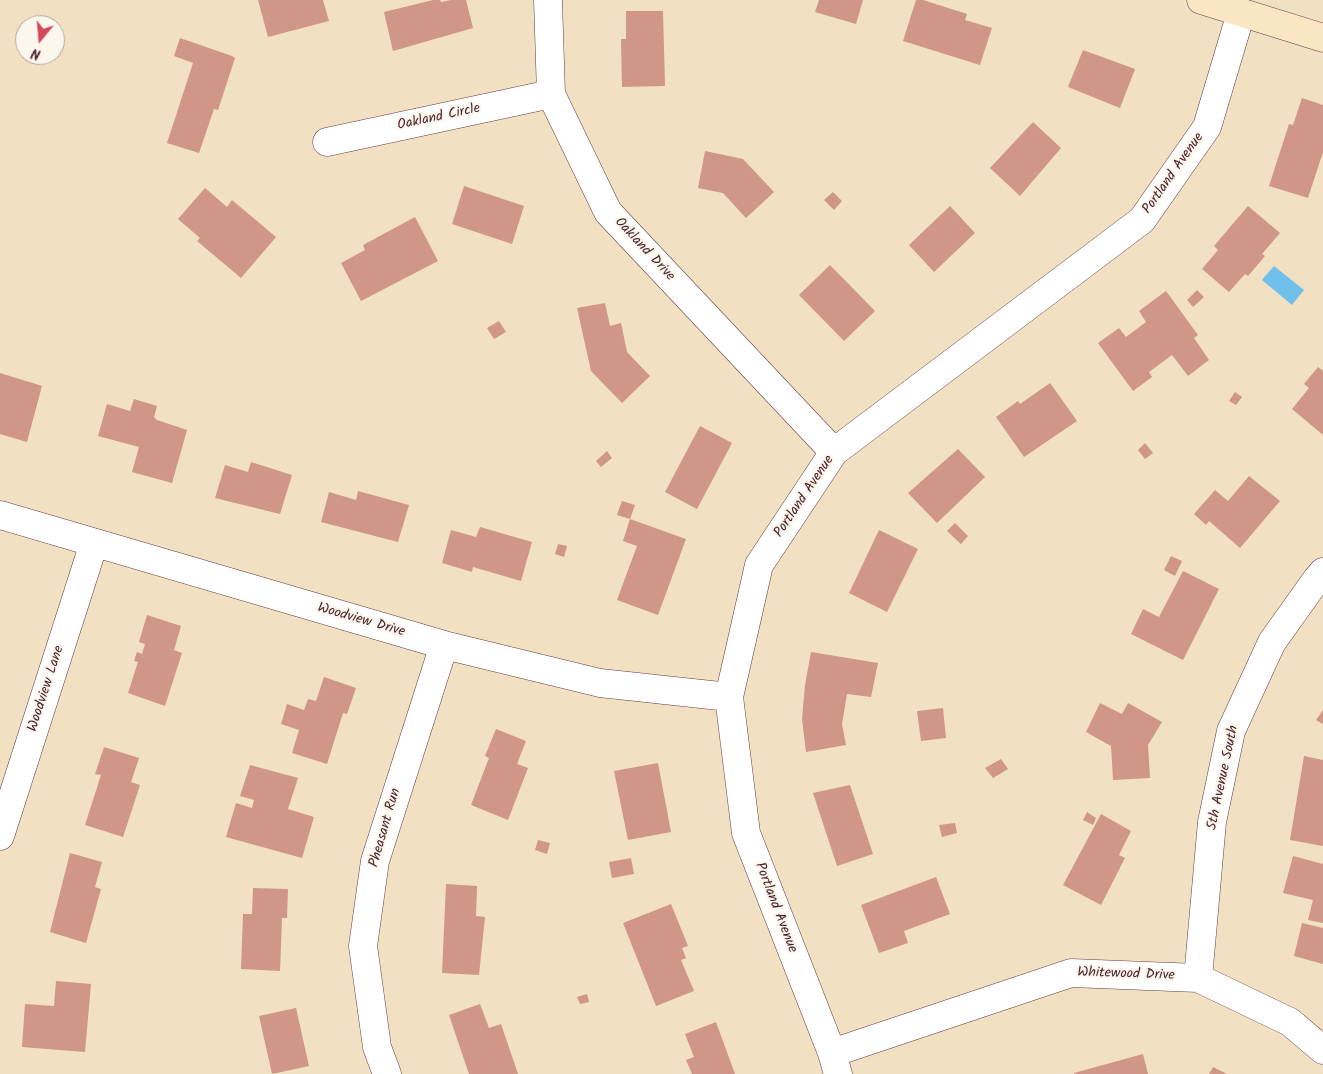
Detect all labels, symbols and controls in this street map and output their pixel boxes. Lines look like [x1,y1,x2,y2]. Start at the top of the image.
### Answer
north arrow [15,15,65,65]
text: N [28,42,43,65]
street label: Oakland Circle [396,101,482,135]
street label: Portland Avenue [1140,130,1208,218]
street label: Oakland Drive [610,215,678,285]
street label: Portland Avenue [771,453,839,541]
street label: Woodview Drive [315,600,407,642]
street label: Woodview Lane [25,644,69,734]
street label: 5th Avenue South [1205,724,1243,832]
street label: Pheasant Run [367,787,405,869]
street label: Portland Avenue [750,861,800,955]
street label: Whitewood Drive [1077,965,1175,985]

